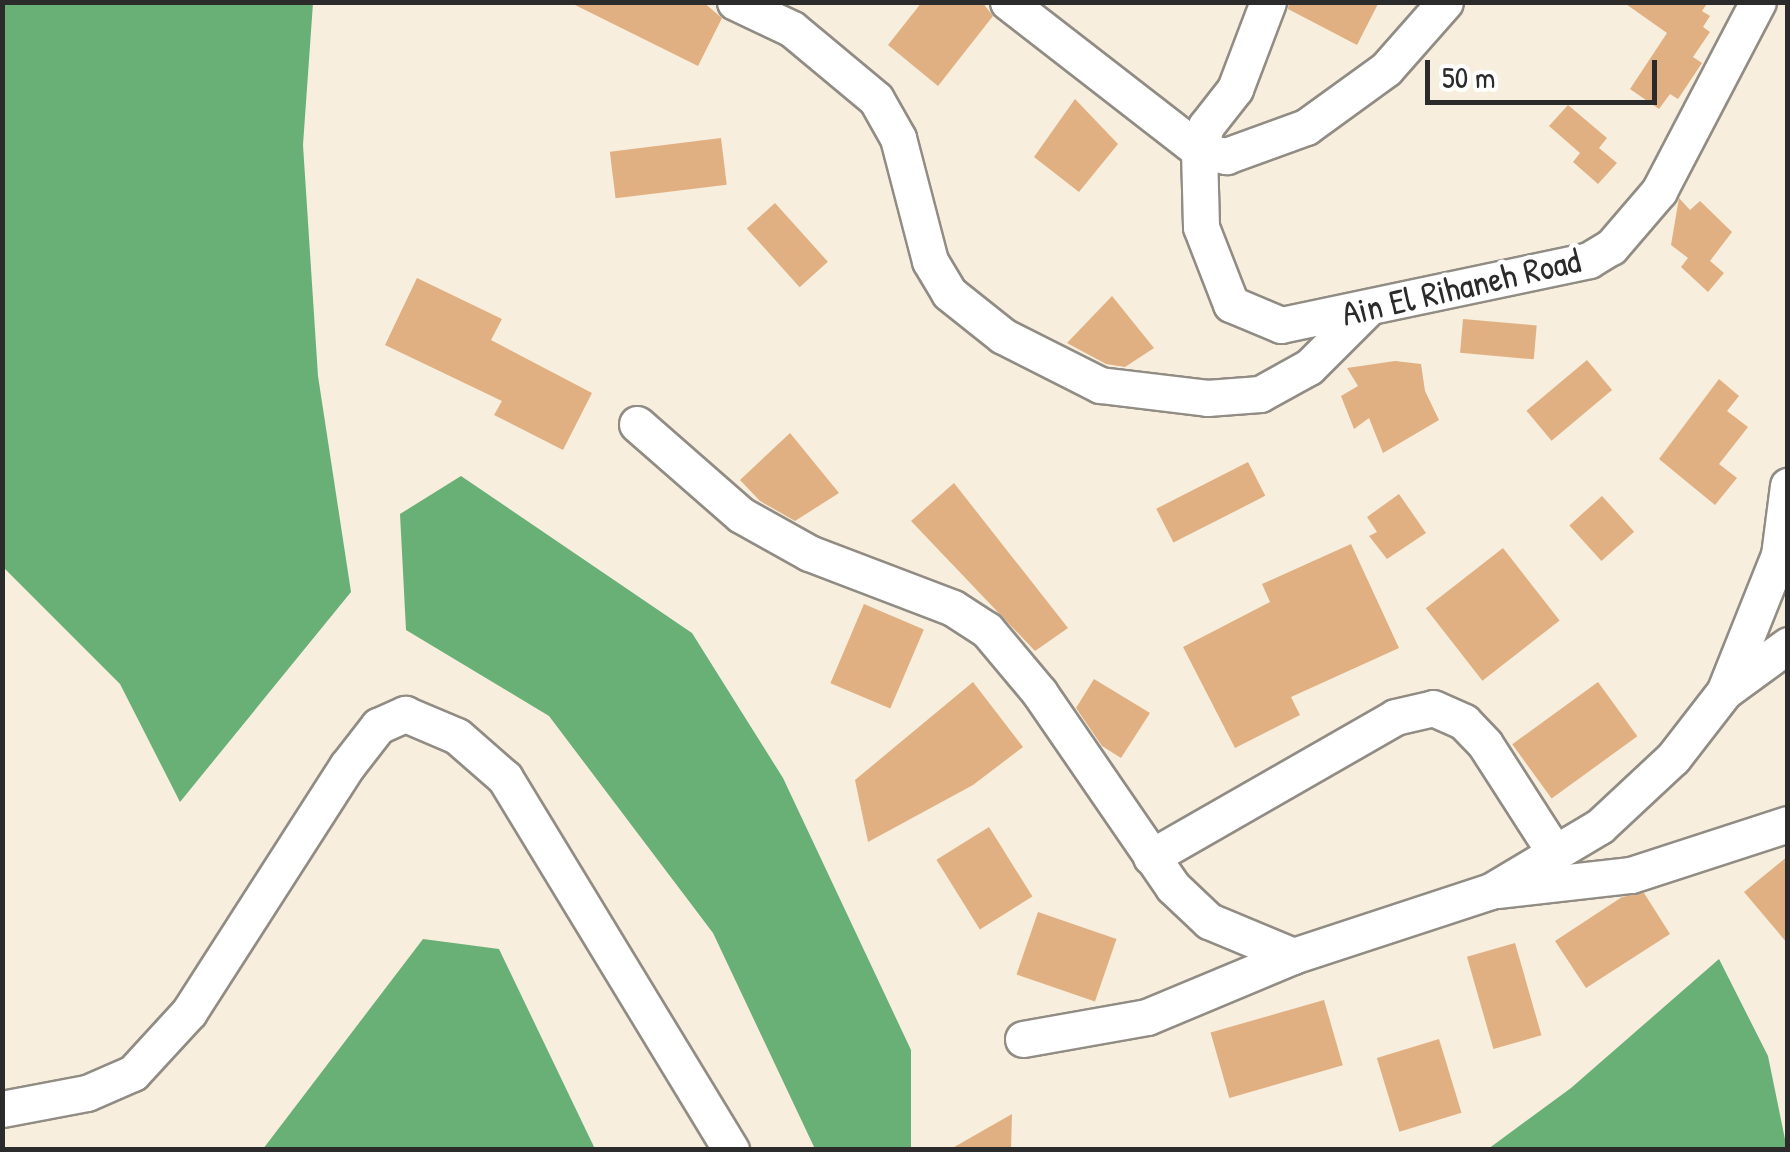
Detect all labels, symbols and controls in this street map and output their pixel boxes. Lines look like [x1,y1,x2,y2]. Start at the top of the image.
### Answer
scale bar [1430,40,1662,102]
text: 50 m [1442,57,1495,97]
street label: Ain El Rihaneh Road [1338,239,1584,335]

